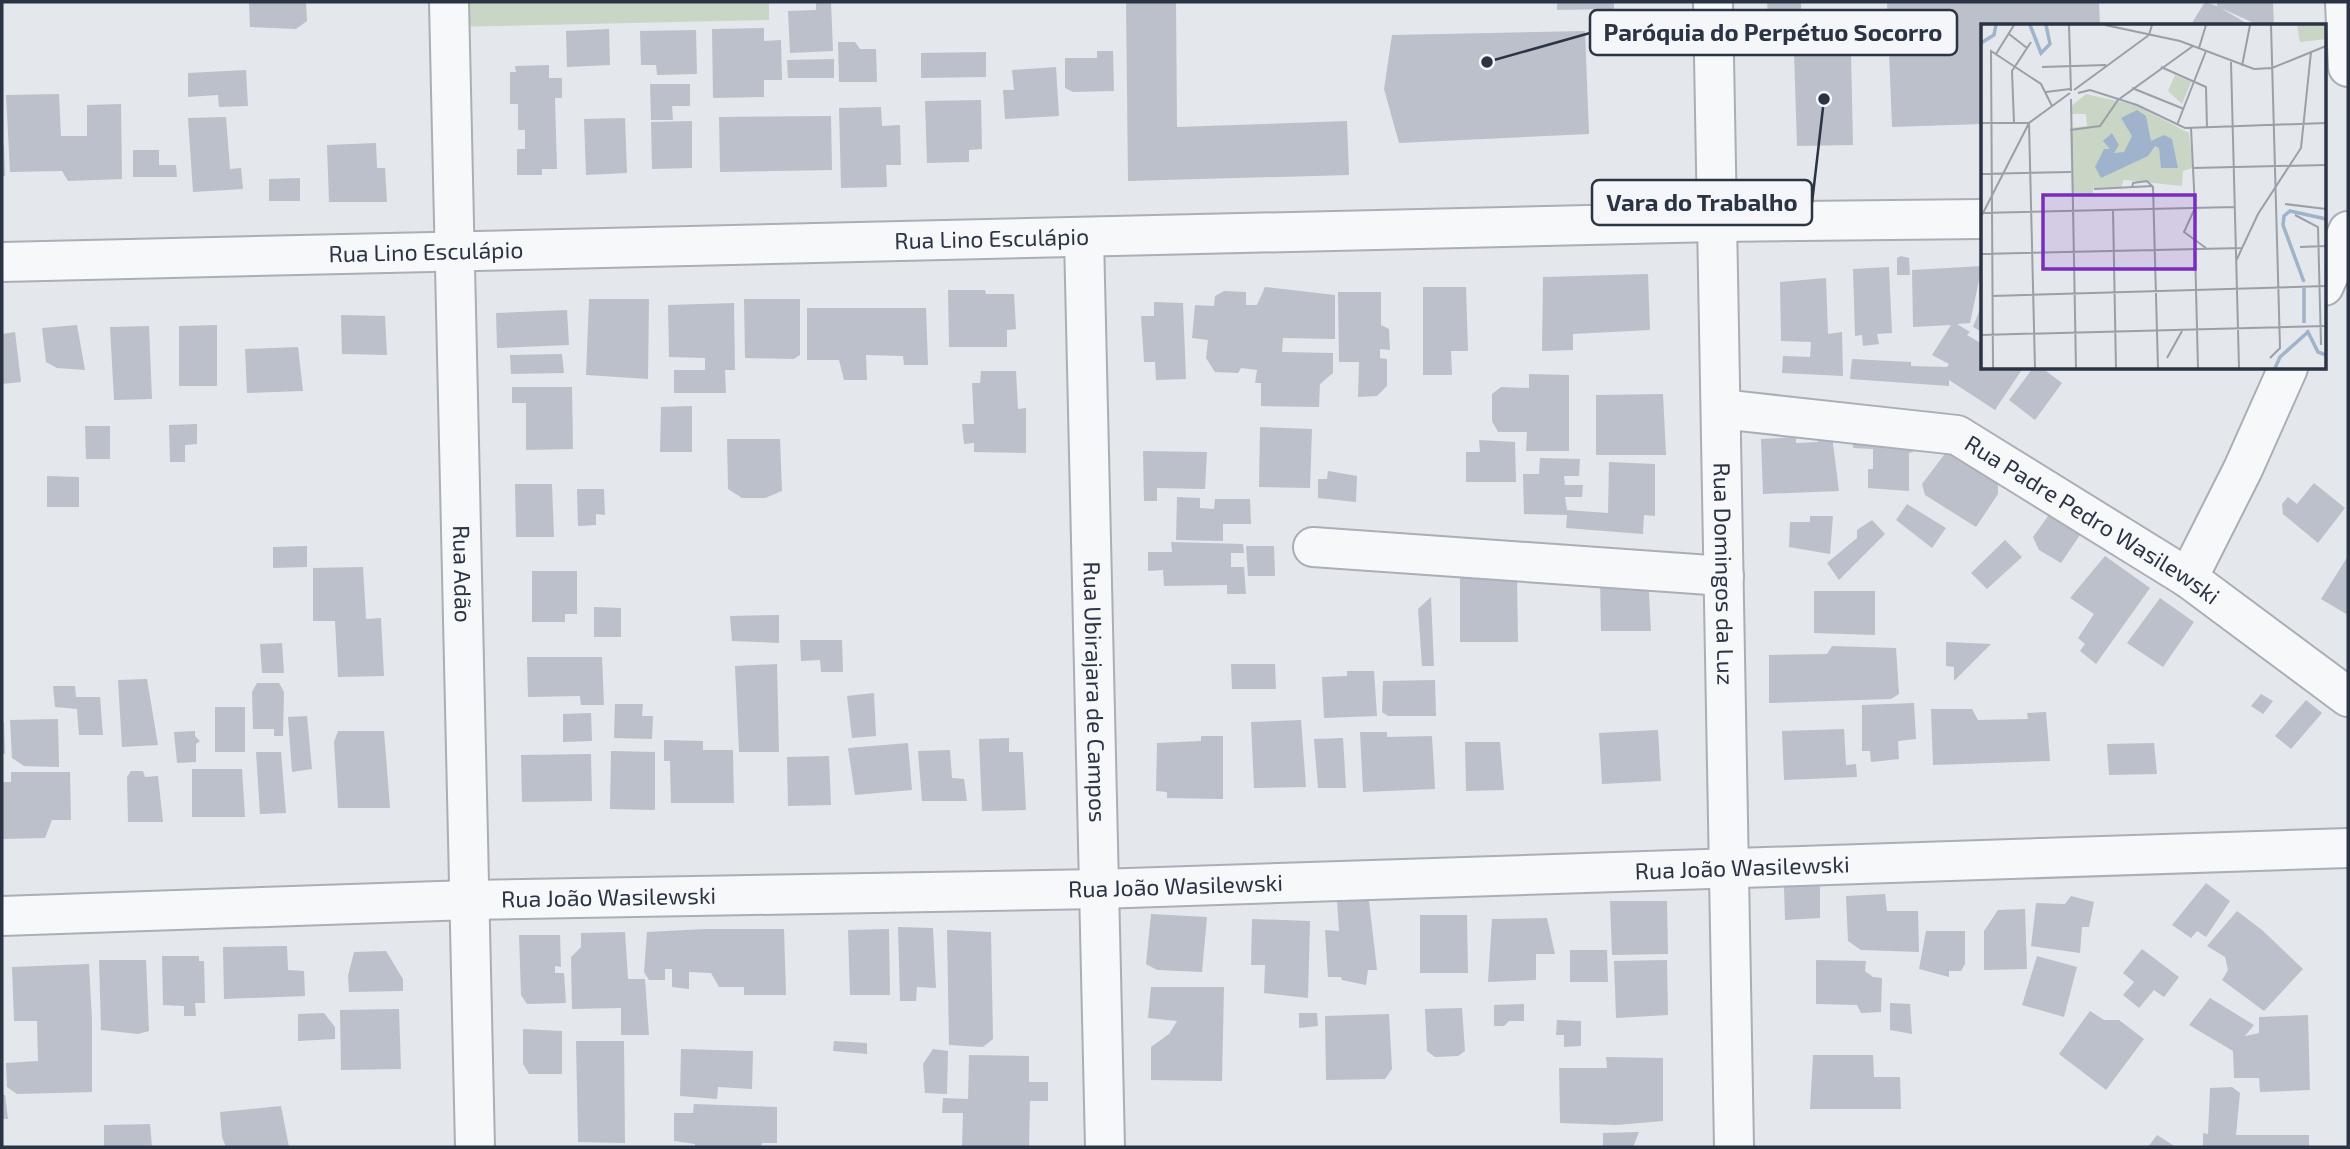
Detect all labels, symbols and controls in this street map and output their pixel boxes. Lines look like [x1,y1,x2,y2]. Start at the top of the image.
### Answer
callout: Paróquia do Perpétuo Socorro [1590,10,1957,55]
text: Paróquia do Perpétuo Socorro [1603,17,1943,46]
inset map [1981,24,2326,369]
callout: Vara do Trabalho [1592,180,1812,225]
text: Vara do Trabalho [1606,187,1798,216]
street label: Rua Lino Esculápio [894,222,1089,254]
street label: Rua Lino Esculápio [328,235,524,267]
street label: Rua Padre Pedro Wasilewski [1960,428,2226,610]
street label: Rua Domingos da Luz [1708,462,1741,686]
street label: Rua Adão [448,525,478,623]
street label: Rua Ubirajara de Campos [1078,561,1113,823]
street label: Rua João Wasilewski [1634,849,1850,884]
street label: Rua João Wasilewski [1068,868,1283,903]
street label: Rua João Wasilewski [501,881,716,912]

